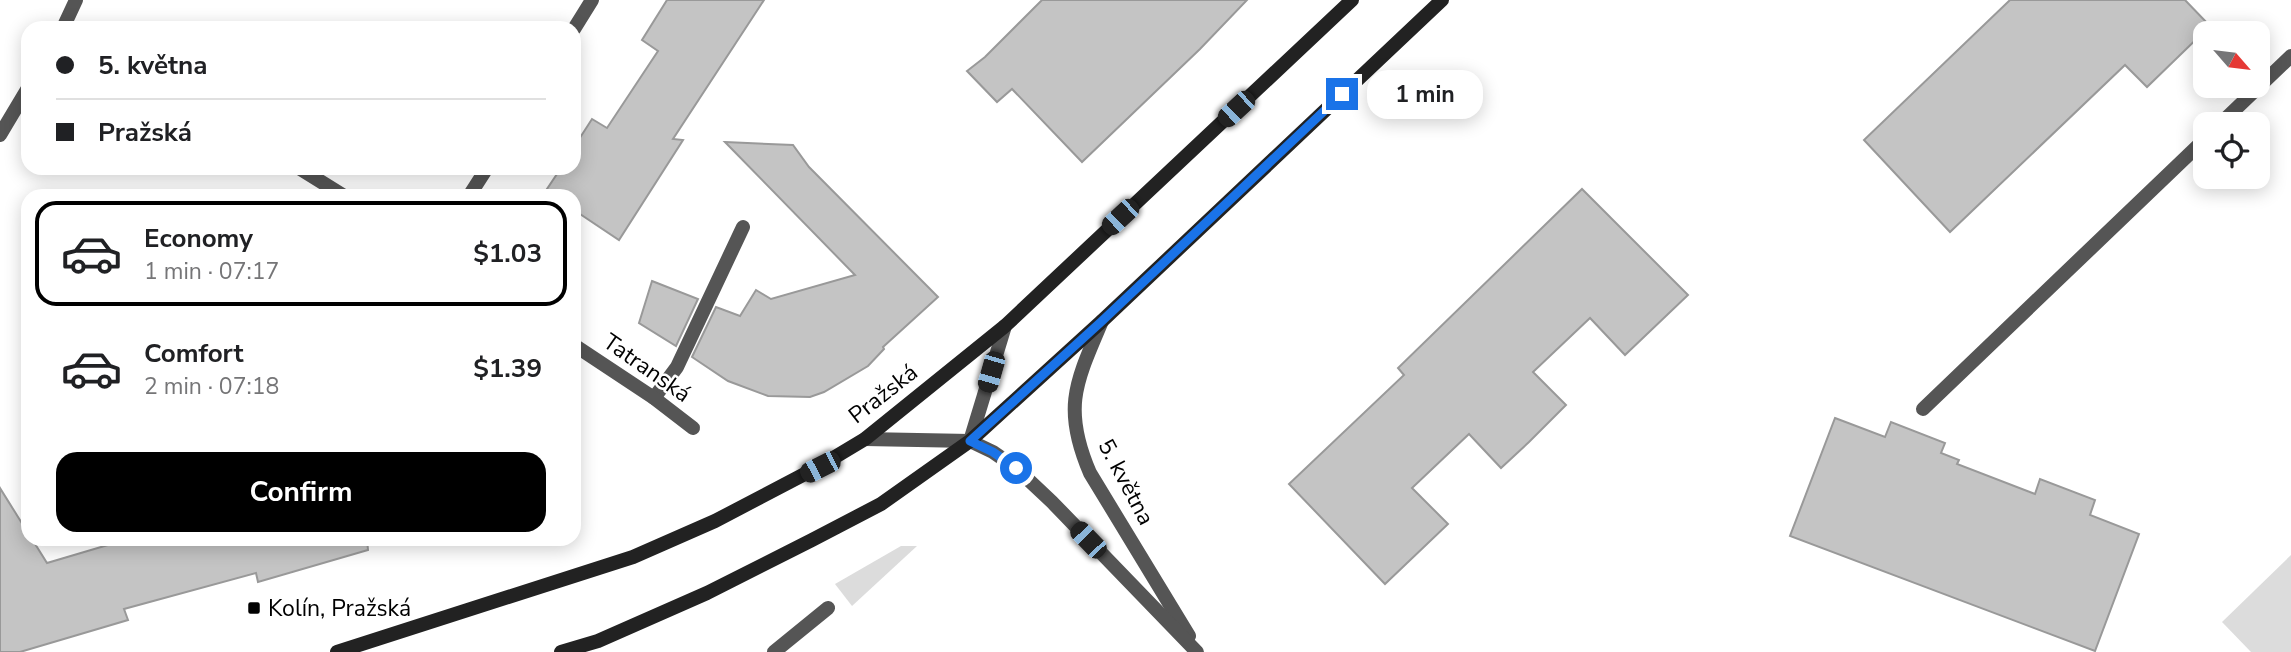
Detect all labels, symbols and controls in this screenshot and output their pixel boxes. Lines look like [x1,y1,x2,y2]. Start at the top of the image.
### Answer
north arrow [2193,21,2270,98]
map controls [2193,21,2270,189]
text: 5. května [98,48,207,83]
callout: 1 min [1366,70,1482,119]
route end [1326,78,1358,110]
text: 1 min [1395,79,1455,110]
car [1214,87,1259,131]
button: locate [2193,112,2270,189]
text: Pražská [98,115,192,150]
car [1098,195,1143,239]
text: Economy [144,221,253,256]
icon: car [60,222,123,285]
text: $1.03 [473,236,542,271]
text: 1 min · 07:17 [144,256,279,287]
street label: Tatranská [597,327,697,409]
text: Comfort [144,336,244,371]
icon: car [60,337,123,400]
car [976,349,1007,395]
text: $1.39 [473,351,542,386]
street label: Pražská [842,357,924,431]
text: 2 min · 07:18 [144,371,279,402]
street label: 5. května [1090,434,1162,530]
car [797,448,844,486]
button: Confirm [56,452,546,532]
route start [1000,452,1032,484]
car [1066,518,1111,562]
place label: Kolín, Pražská [268,593,411,624]
marker: Kolín, Pražská [246,600,262,616]

